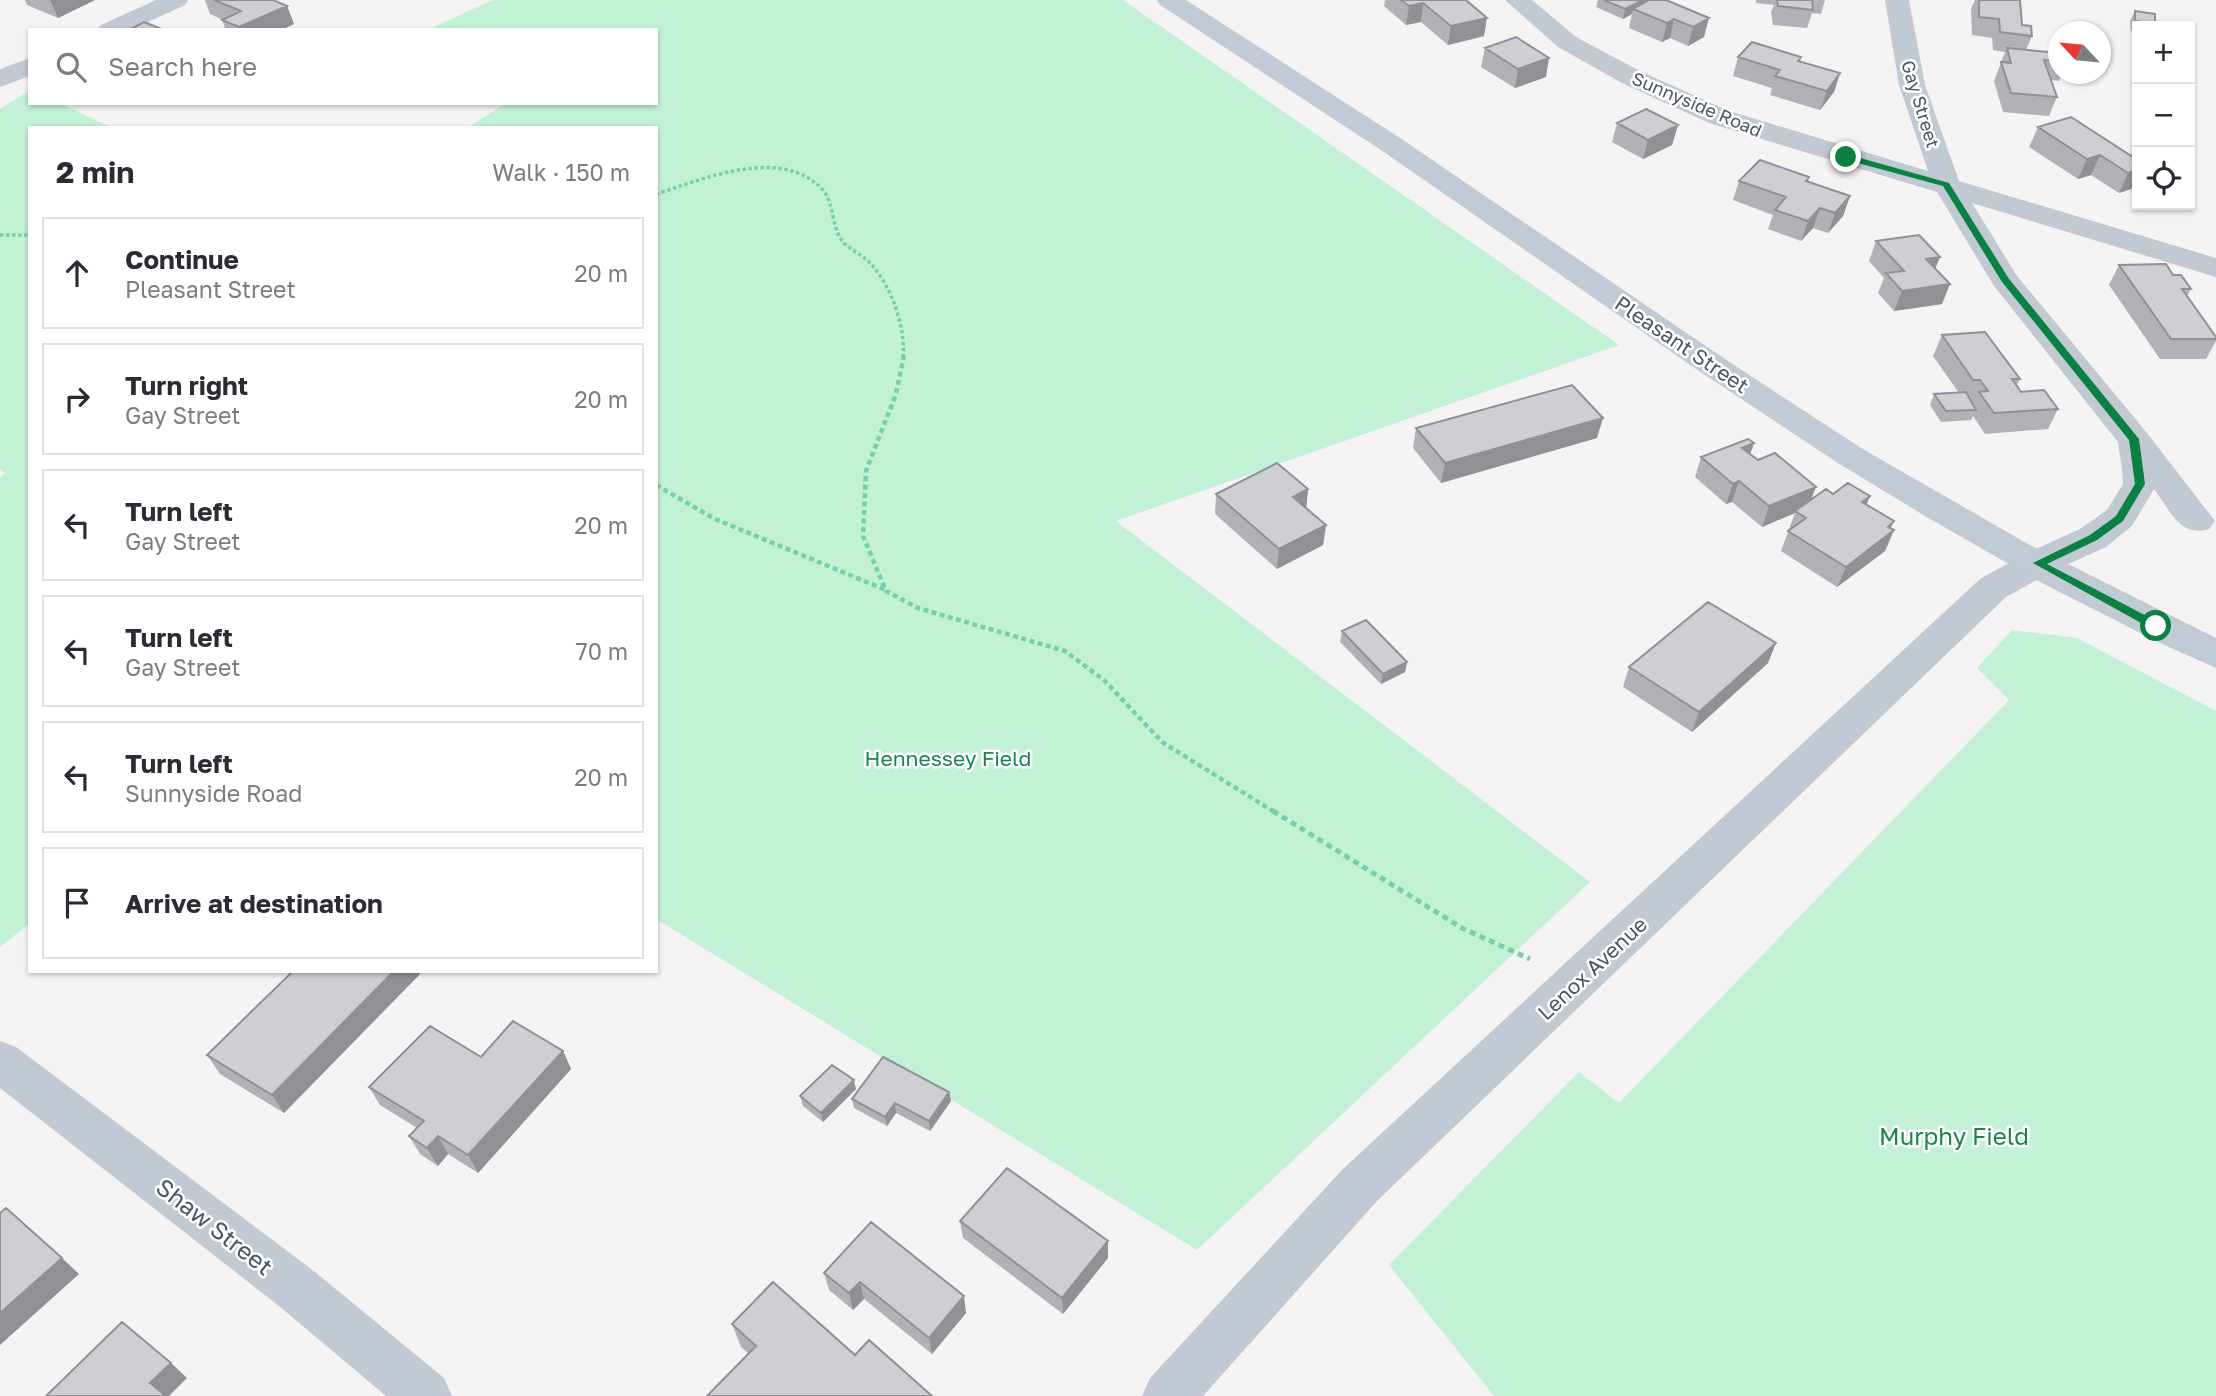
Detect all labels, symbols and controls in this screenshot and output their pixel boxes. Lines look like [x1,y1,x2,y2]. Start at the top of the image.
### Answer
north arrow [2048,21,2111,84]
map controls [2132,21,2195,210]
button: + [2132,21,2195,84]
search box [28,28,658,105]
icon: search [52,48,90,86]
text: Search here [108,51,257,82]
street label: Gay Street [1897,58,1945,150]
street label: Sunnyside Road [1629,67,1765,141]
button: − [2132,84,2195,147]
route end [1830,141,1861,172]
button: locate [2132,147,2195,210]
text: 2 min [56,154,134,190]
text: Walk · 150 m [492,158,630,186]
text: Continue [125,244,239,275]
icon: ahead [58,254,96,292]
text: 20 m [574,259,628,287]
text: Pleasant Street [125,275,296,303]
street label: Pleasant Street [1610,290,1754,398]
text: Turn right [125,370,248,401]
icon: right [58,380,96,418]
text: 20 m [574,385,628,413]
text: Gay Street [125,401,240,429]
text: Turn left [125,496,233,527]
icon: left [58,506,96,544]
text: 20 m [574,511,628,539]
text: Gay Street [125,527,240,555]
route start [2140,610,2171,641]
text: Turn left [125,622,233,653]
icon: left [58,632,96,670]
text: 70 m [575,637,628,665]
text: Gay Street [125,653,240,681]
park label: Hennessey Field [865,745,1031,771]
text: Turn left [125,748,233,779]
icon: left [58,758,96,796]
text: 20 m [574,763,628,791]
text: Sunnyside Road [125,779,302,807]
icon: arrive [58,884,96,922]
text: Arrive at destination [125,888,383,919]
street label: Lenox Avenue [1532,911,1652,1025]
park label: Murphy Field [1879,1121,2029,1150]
street label: Shaw Street [151,1172,279,1280]

